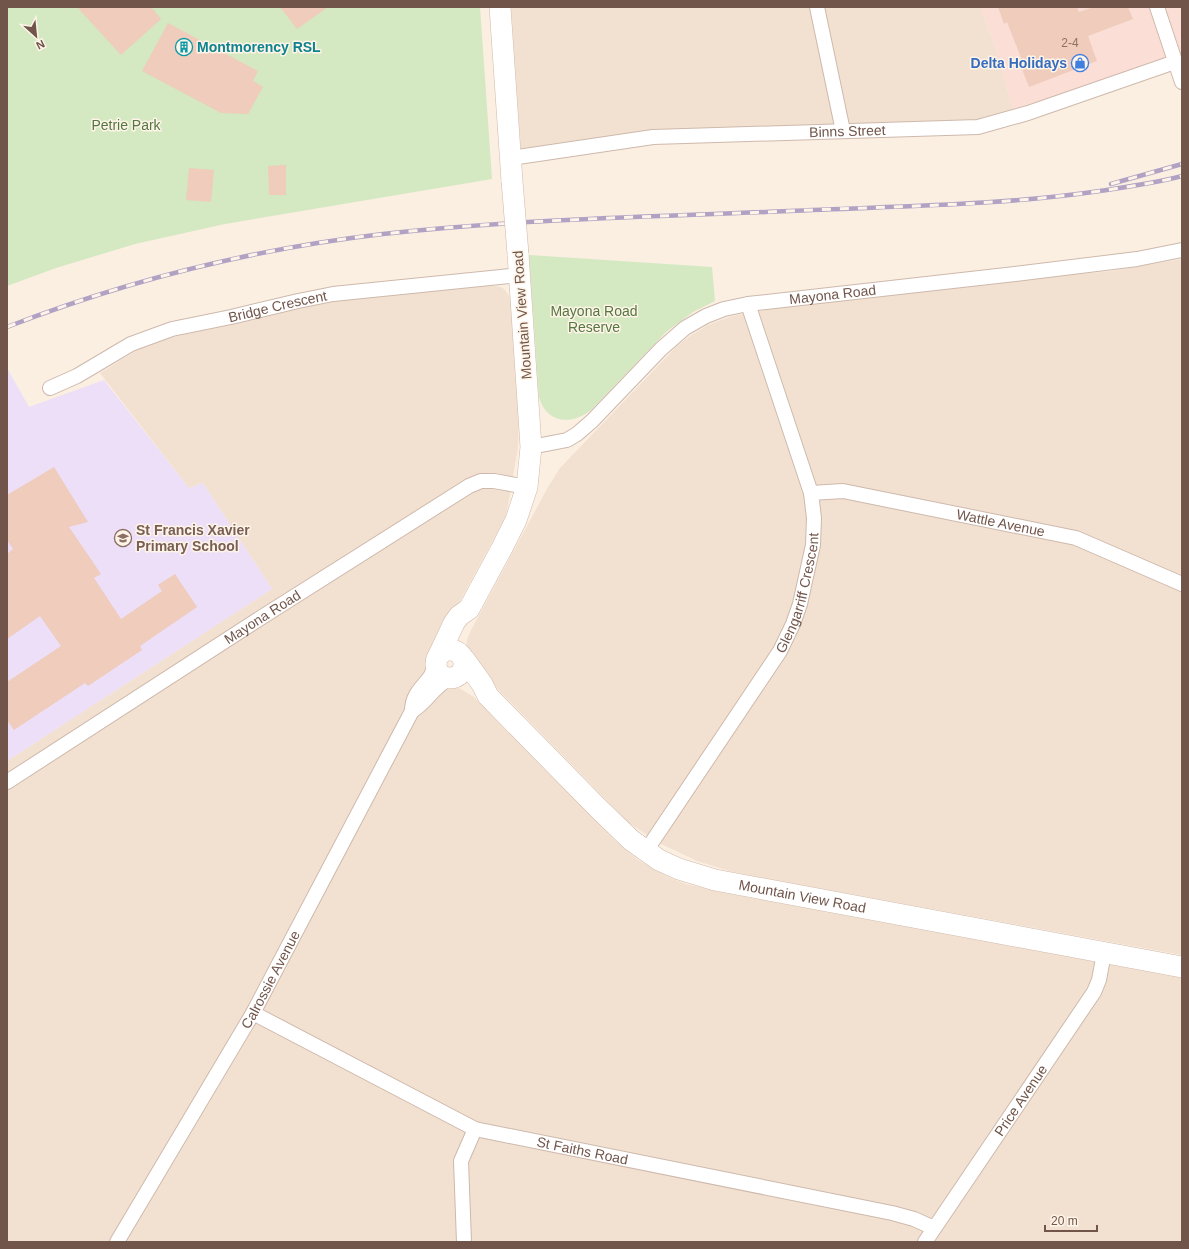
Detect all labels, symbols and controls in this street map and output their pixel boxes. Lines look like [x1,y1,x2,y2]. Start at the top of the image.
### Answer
north arrow [16,16,56,56]
house number: 2-4 [1061,36,1079,50]
building icon: Montmorency RSL [174,37,194,57]
text: N [34,38,47,52]
place label: Montmorency RSL [197,39,321,55]
shop icon: Delta Holidays [1070,53,1090,73]
place label: Delta Holidays [971,55,1067,71]
park label: Petrie Park [91,117,162,133]
street label: Binns Street [809,122,886,140]
street label: Mountain View Road [510,250,534,380]
street label: Mayona Road [788,282,877,307]
street label: Bridge Crescent [227,287,328,325]
park label: Mayona Road Reserve [550,303,638,335]
street label: Wattle Avenue [955,506,1046,540]
place label: St Francis Xavier Primary School [136,522,250,554]
school or university icon: St Francis Xavier Primary School [113,528,133,548]
street label: Glengarriff Crescent [772,532,821,656]
street label: Mayona Road [221,587,303,647]
street label: Mountain View Road [737,877,867,916]
street label: Calrossie Avenue [238,928,303,1031]
street label: Price Avenue [991,1062,1051,1139]
street label: St Faiths Road [535,1134,629,1168]
scale bar [1045,1207,1097,1233]
text: 20 m [1051,1214,1078,1228]

